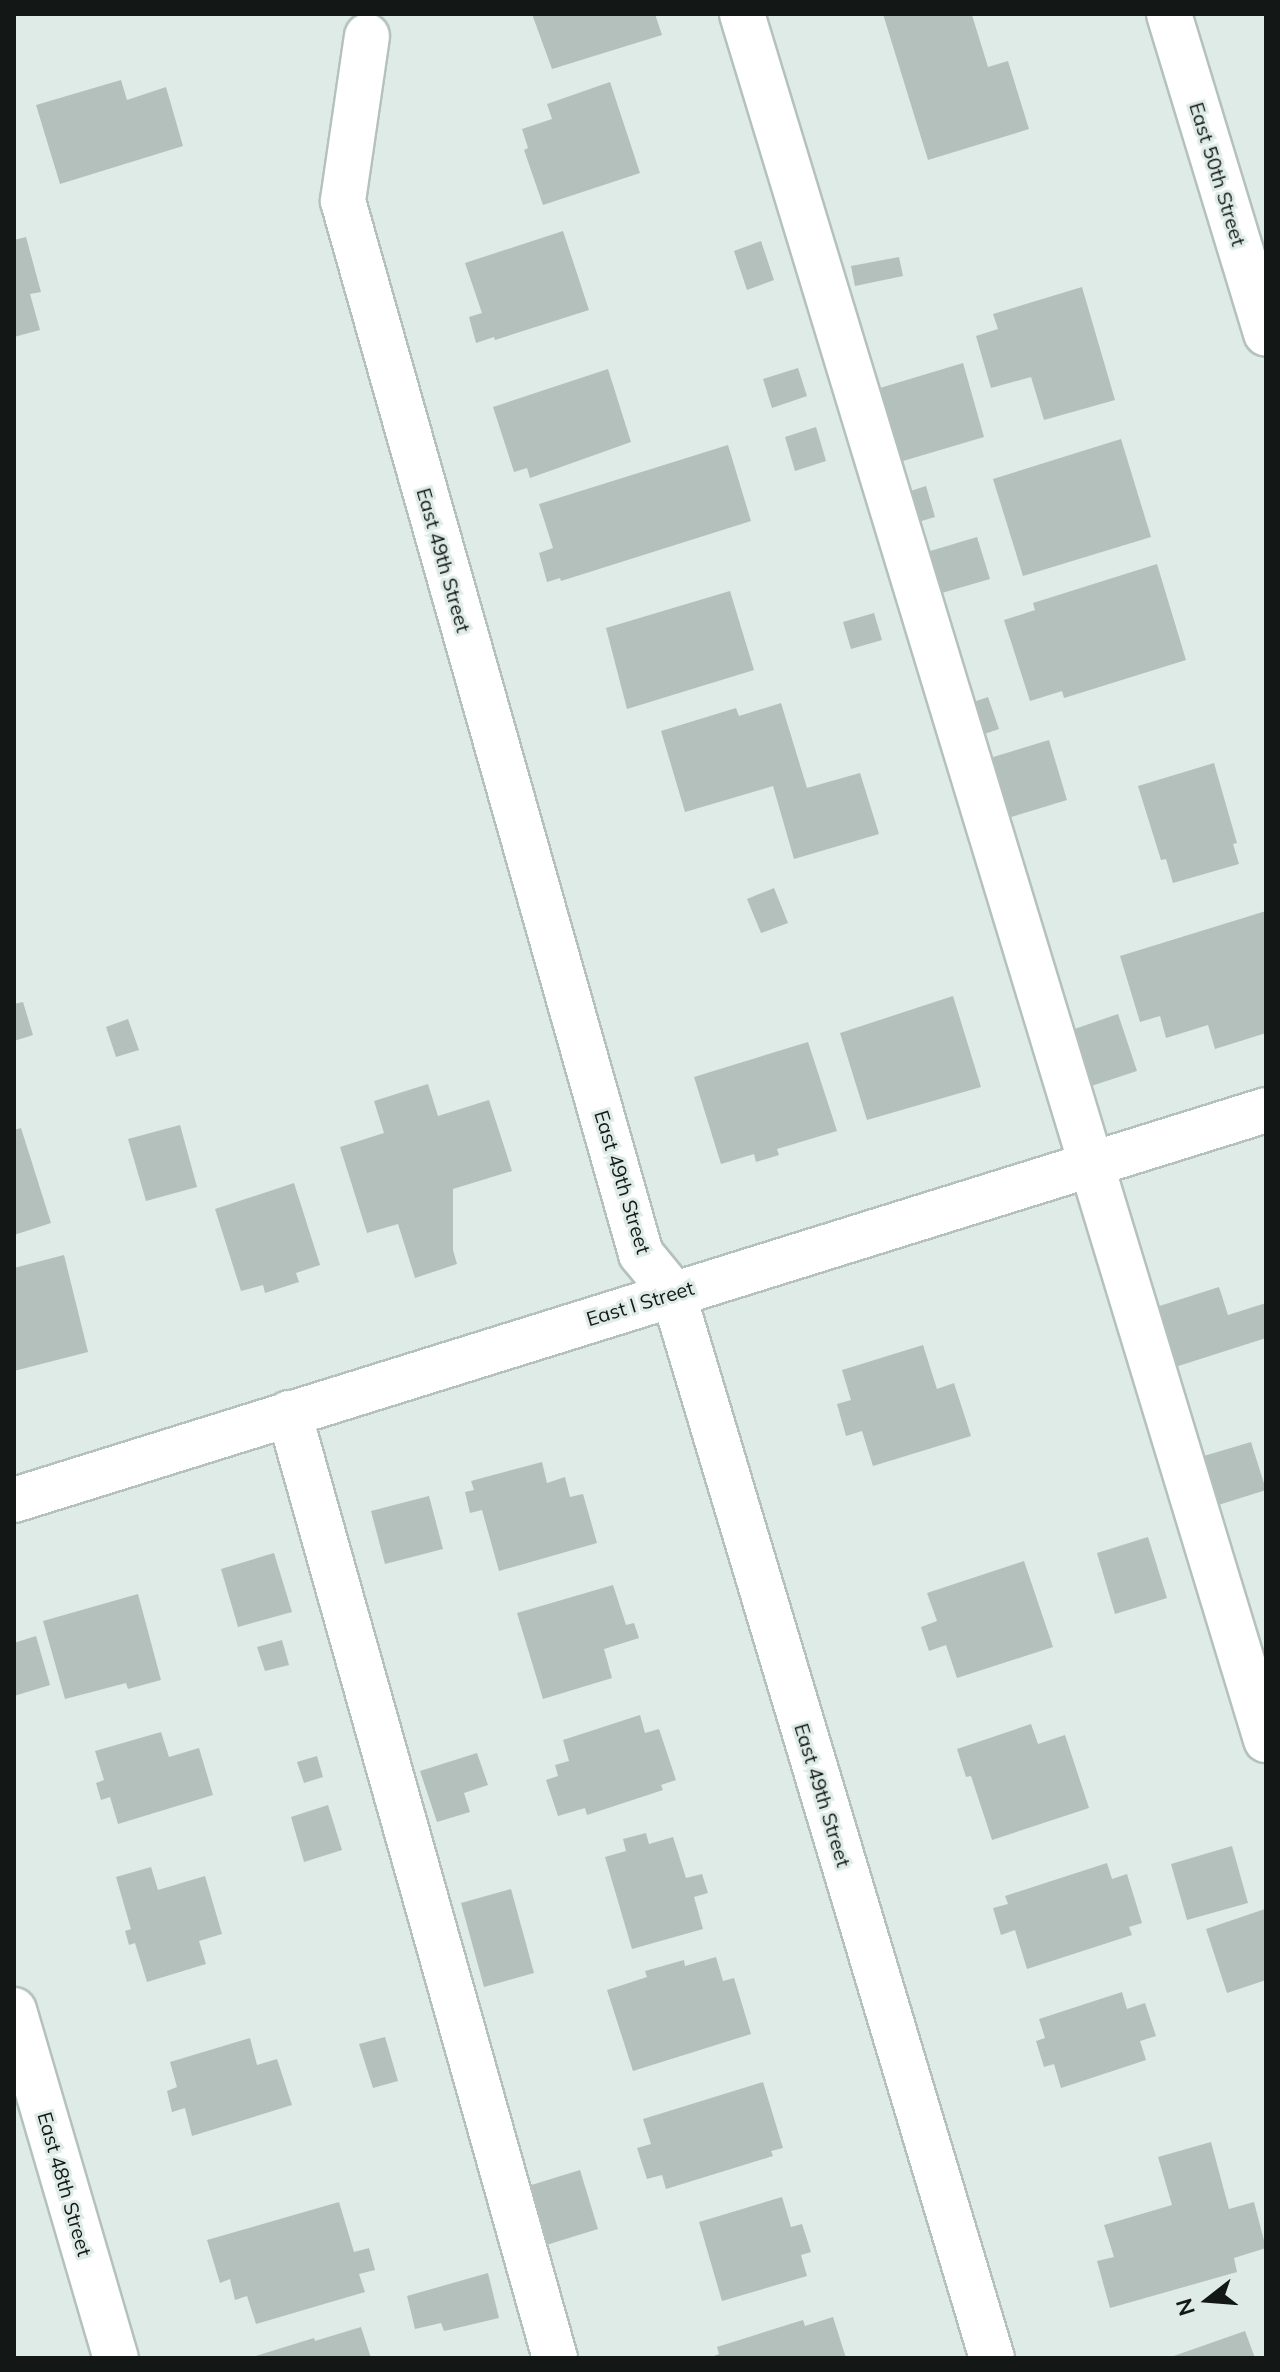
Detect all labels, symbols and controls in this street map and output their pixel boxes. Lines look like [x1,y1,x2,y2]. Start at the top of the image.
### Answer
street label: East 50th Street [1185,99,1251,249]
street label: East 49th Street [412,485,476,635]
street label: East 49th Street [590,1107,656,1257]
street label: East I Street [583,1275,697,1331]
street label: East 49th Street [790,1720,856,1870]
street label: East 48th Street [33,2109,97,2259]
north arrow [1168,2260,1248,2340]
text: N [1169,2295,1201,2319]

